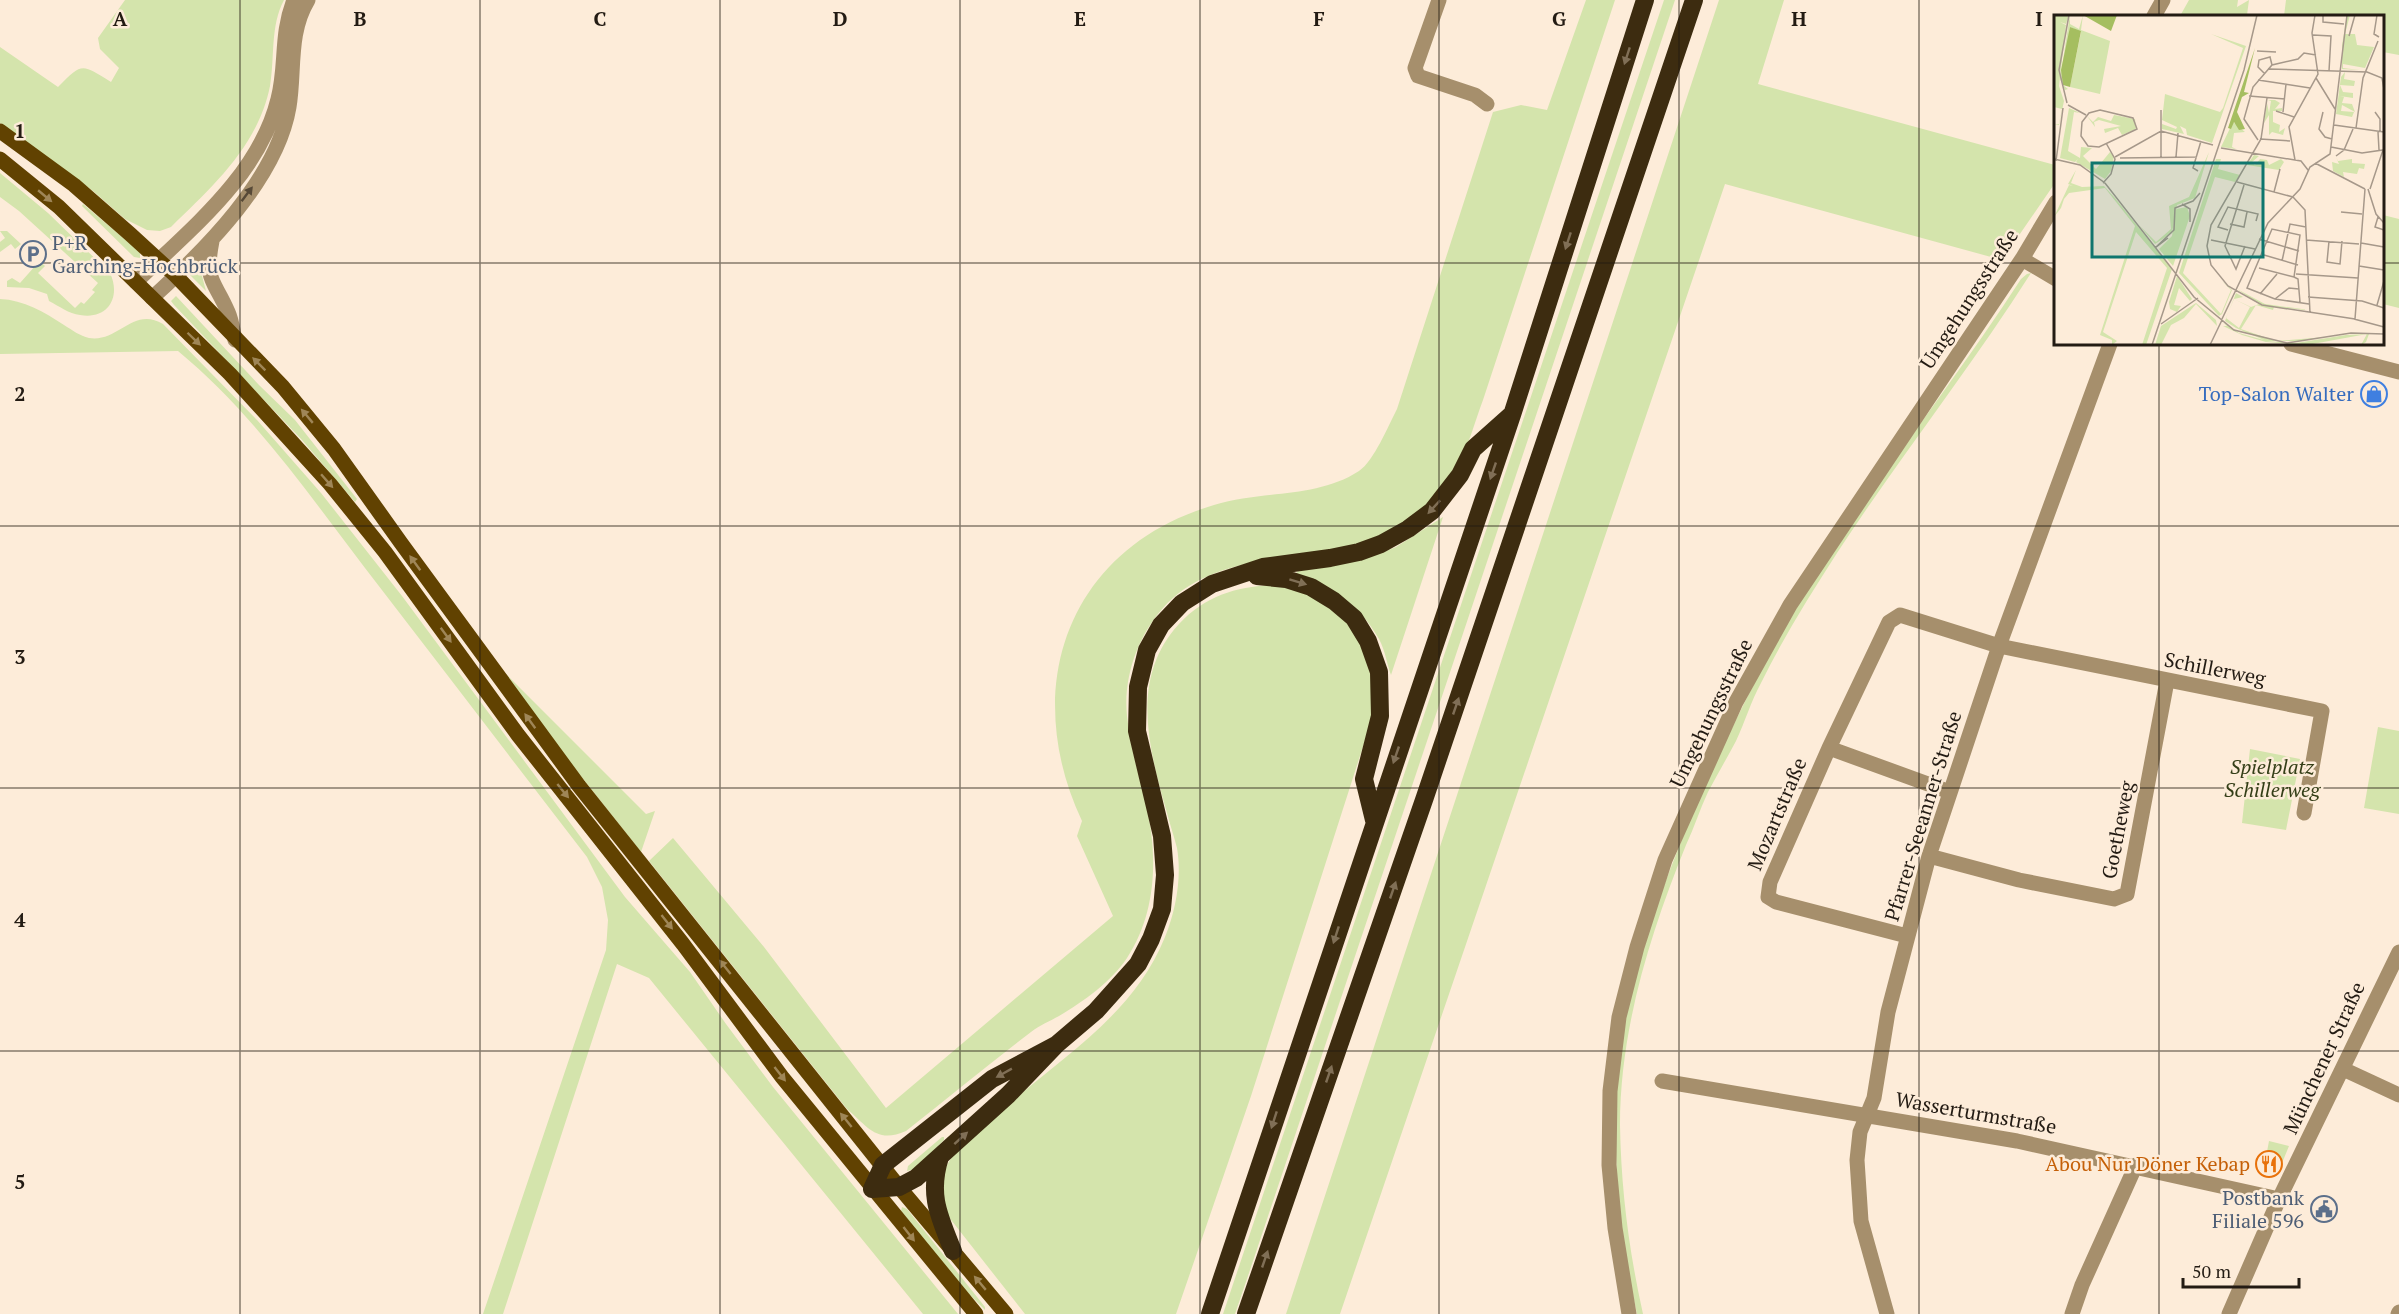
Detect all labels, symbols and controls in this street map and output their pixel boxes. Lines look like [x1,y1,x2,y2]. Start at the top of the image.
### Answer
text: A [113,5,128,32]
text: B [354,5,367,32]
text: C [593,5,607,32]
text: D [833,5,847,32]
text: E [1074,5,1086,32]
text: F [1313,5,1325,32]
text: G [1552,5,1566,32]
text: H [1791,5,1807,32]
text: I [2035,5,2043,32]
inset map [2054,15,2384,345]
one-way arrow [1622,47,1632,65]
text: 1 [14,117,26,144]
one-way arrow [241,187,253,202]
one-way arrow [37,189,52,202]
street label: Umgehungsstraße [1913,223,2024,374]
place label: P+R Garching-Hochbrück [52,229,239,279]
one-way arrow [1562,232,1572,250]
parking icon: P+R Garching-Hochbrück [18,239,48,269]
one-way arrow [186,331,200,345]
one-way arrow [253,357,267,371]
shop icon: Top-Salon Walter [2359,379,2389,409]
text: 2 [14,380,26,407]
place label: Top-Salon Walter [2199,380,2354,407]
one-way arrow [300,408,313,424]
one-way arrow [1487,462,1497,480]
one-way arrow [320,473,333,488]
one-way arrow [1428,499,1441,514]
one-way arrow [409,556,421,572]
one-way arrow [1289,578,1307,587]
one-way arrow [440,626,452,642]
street label: Umgehungsstraße [1663,634,1758,792]
text: 3 [14,643,26,670]
street label: Schillerweg [2162,645,2269,692]
one-way arrow [1451,697,1461,715]
street label: Pfarrer-Seeanner-Straße [1878,707,1967,924]
one-way arrow [524,714,536,730]
one-way arrow [1391,746,1401,764]
street label: Mozartstraße [1741,753,1812,874]
park label: Spielplatz Schillerweg [2224,753,2321,803]
street label: Goetheweg [2095,778,2140,881]
one-way arrow [557,783,570,799]
one-way arrow [1388,881,1398,899]
text: 4 [14,906,26,933]
one-way arrow [660,914,673,930]
one-way arrow [1330,926,1340,944]
one-way arrow [718,959,731,975]
street label: Münchener Straße [2276,977,2371,1138]
one-way arrow [1324,1065,1334,1083]
one-way arrow [773,1067,785,1082]
one-way arrow [995,1068,1012,1078]
street label: Wasserturmstraße [1893,1085,2059,1140]
one-way arrow [1269,1111,1278,1129]
one-way arrow [841,1112,853,1127]
one-way arrow [954,1131,968,1145]
restaurant icon: Abou Nur Döner Kebap [2254,1149,2284,1179]
place label: Abou Nur Döner Kebap [2045,1150,2250,1177]
text: 5 [14,1168,26,1195]
place label: Postbank Filiale 596 [2212,1184,2305,1234]
public building icon: Postbank Filiale 596 [2309,1194,2339,1224]
one-way arrow [902,1227,914,1242]
one-way arrow [1261,1250,1271,1268]
scale bar [2183,1251,2298,1289]
text: 50 m [2192,1259,2232,1283]
one-way arrow [973,1275,986,1291]

